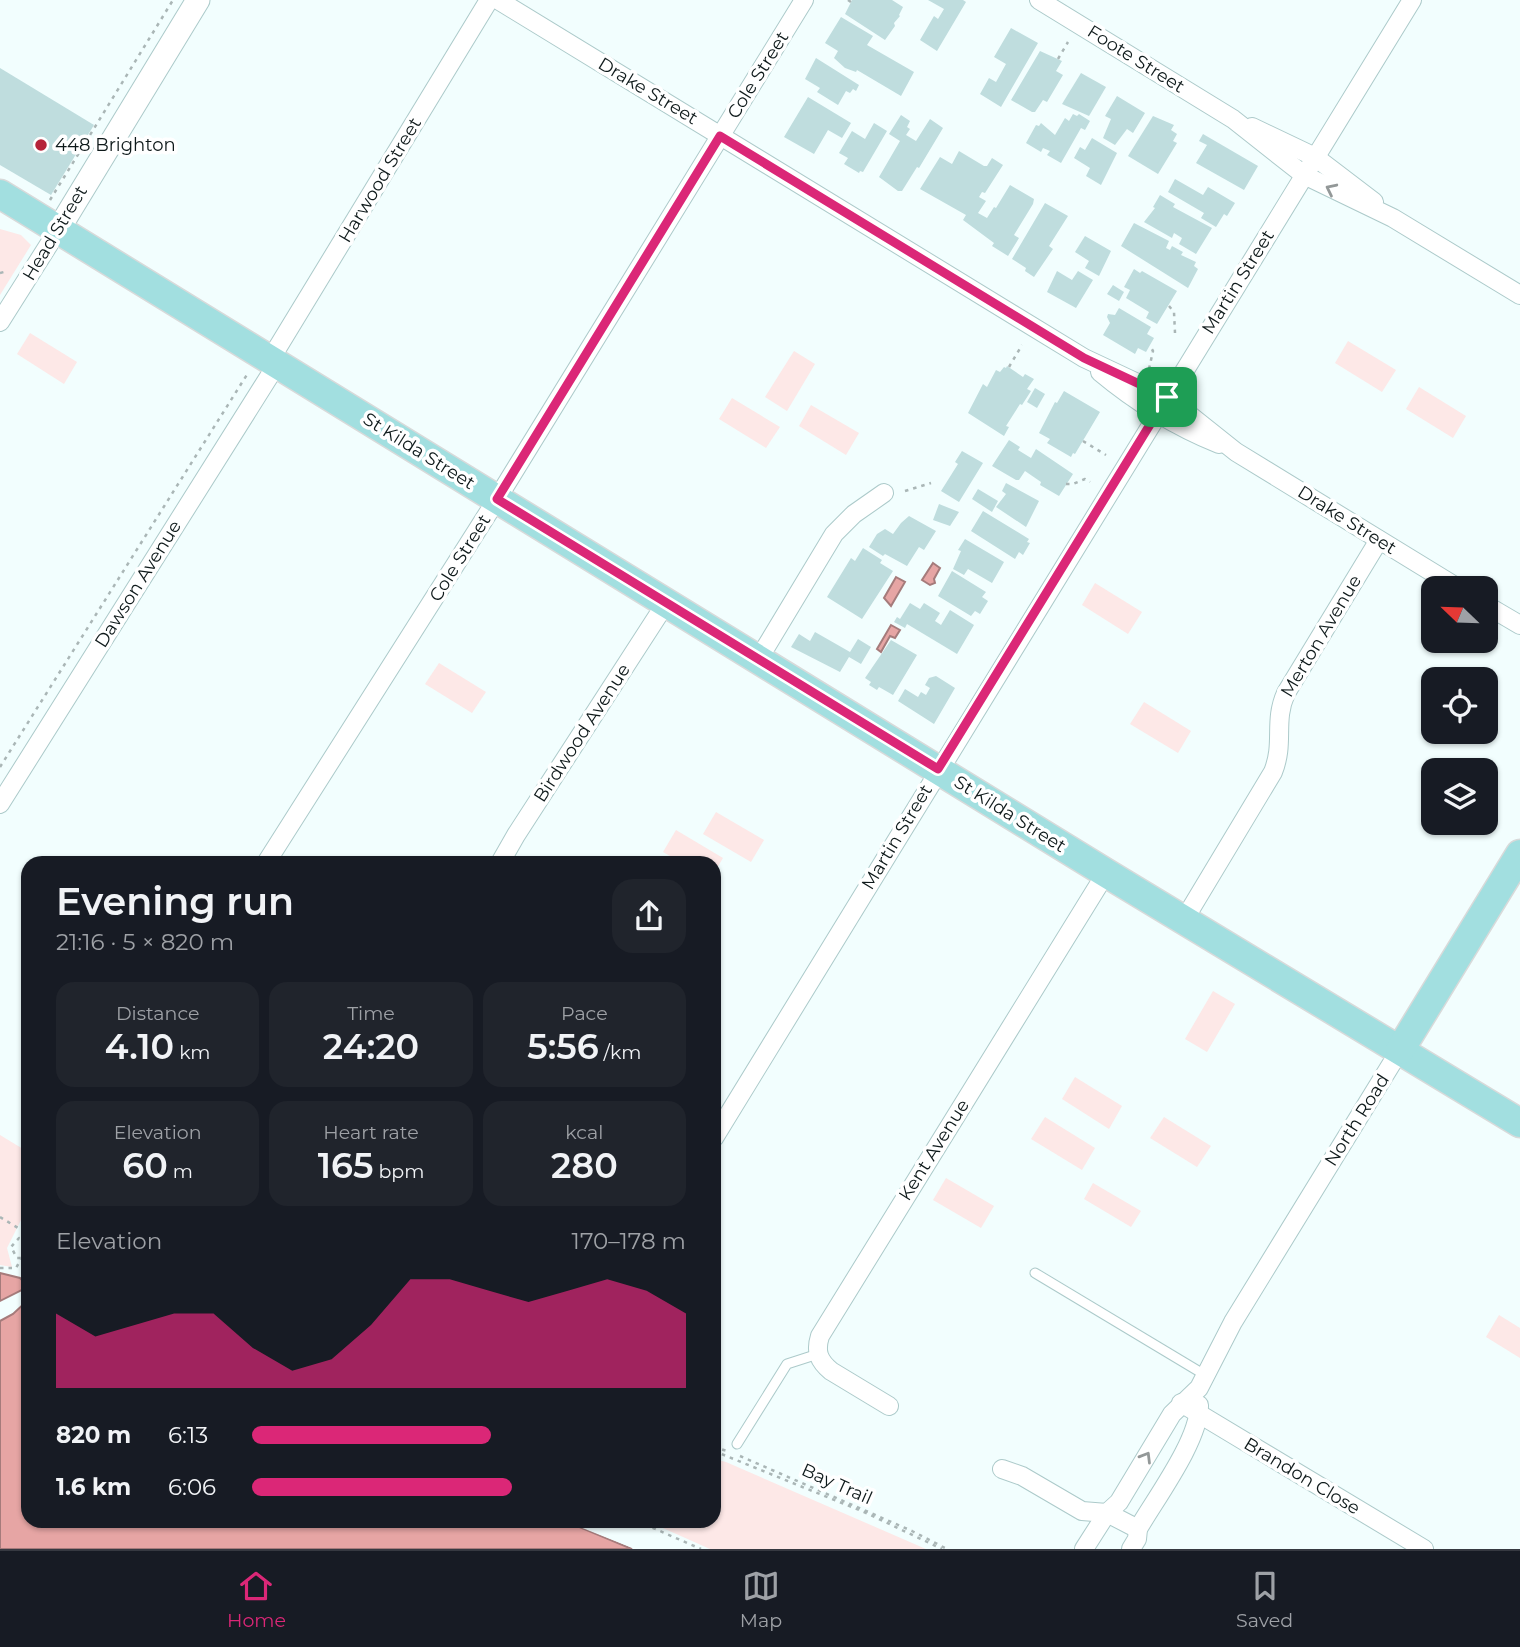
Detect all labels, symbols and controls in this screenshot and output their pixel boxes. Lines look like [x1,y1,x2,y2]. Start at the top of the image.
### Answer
street label: Foote Street [1083,20,1189,98]
street label: Cole Street [723,27,793,123]
street label: Drake Street [594,53,702,129]
street label: Harwood Street [334,113,426,247]
place label: 448 Brighton [55,134,176,156]
marker: 448 Brighton [33,137,49,153]
street label: Head Street [18,181,92,285]
one-way arrow [1326,184,1338,198]
street label: Martin Street [1197,226,1279,338]
pin [1137,367,1197,427]
icon: arrive [1148,378,1186,416]
street label: St Kilda Street [359,408,479,494]
street label: Drake Street [1294,481,1400,559]
street label: Cole Street [425,510,495,606]
street label: Dawson Avenue [90,516,186,652]
street label: Merton Avenue [1276,571,1366,701]
north arrow [1421,576,1498,653]
map controls [1421,576,1498,835]
street label: Birdwood Avenue [529,660,635,806]
button: locate [1421,667,1498,744]
button: layers [1421,758,1498,835]
street label: St Kilda Street [950,771,1070,857]
street label: Martin Street [857,780,937,894]
text: Evening run [56,878,294,925]
button: share [612,879,686,953]
text: 21:16 · 5 × 820 m [56,928,234,956]
text: Distance [116,1002,199,1025]
text: Time [347,1002,395,1025]
text: Pace [561,1002,608,1025]
text: 4.10 [105,1025,174,1068]
text: 24:20 [323,1025,419,1068]
text: 5:56 [527,1025,599,1068]
text: km [174,1041,211,1064]
text: /km [599,1041,641,1064]
street label: North Road [1320,1070,1394,1170]
street label: Kent Avenue [894,1095,974,1205]
text: Elevation [114,1121,202,1144]
text: Heart rate [323,1121,419,1144]
text: kcal [565,1121,603,1144]
text: 60 [122,1144,168,1187]
text: 165 [318,1144,373,1187]
text: 280 [551,1144,618,1187]
text: m [168,1160,193,1183]
text: bpm [373,1160,424,1183]
text: Elevation [56,1227,162,1255]
text: 170–178 m [572,1227,686,1255]
text: 820 m [56,1421,131,1449]
text: 6:13 [168,1421,208,1449]
street label: Brandon Close [1240,1433,1364,1519]
one-way arrow [1138,1452,1151,1465]
street label: Bay Trail [798,1459,876,1509]
text: 1.6 km [56,1473,131,1501]
text: 6:06 [168,1473,216,1501]
tab: Home [227,1567,286,1632]
tab: Map [740,1567,782,1632]
tab: Saved [1236,1567,1293,1632]

